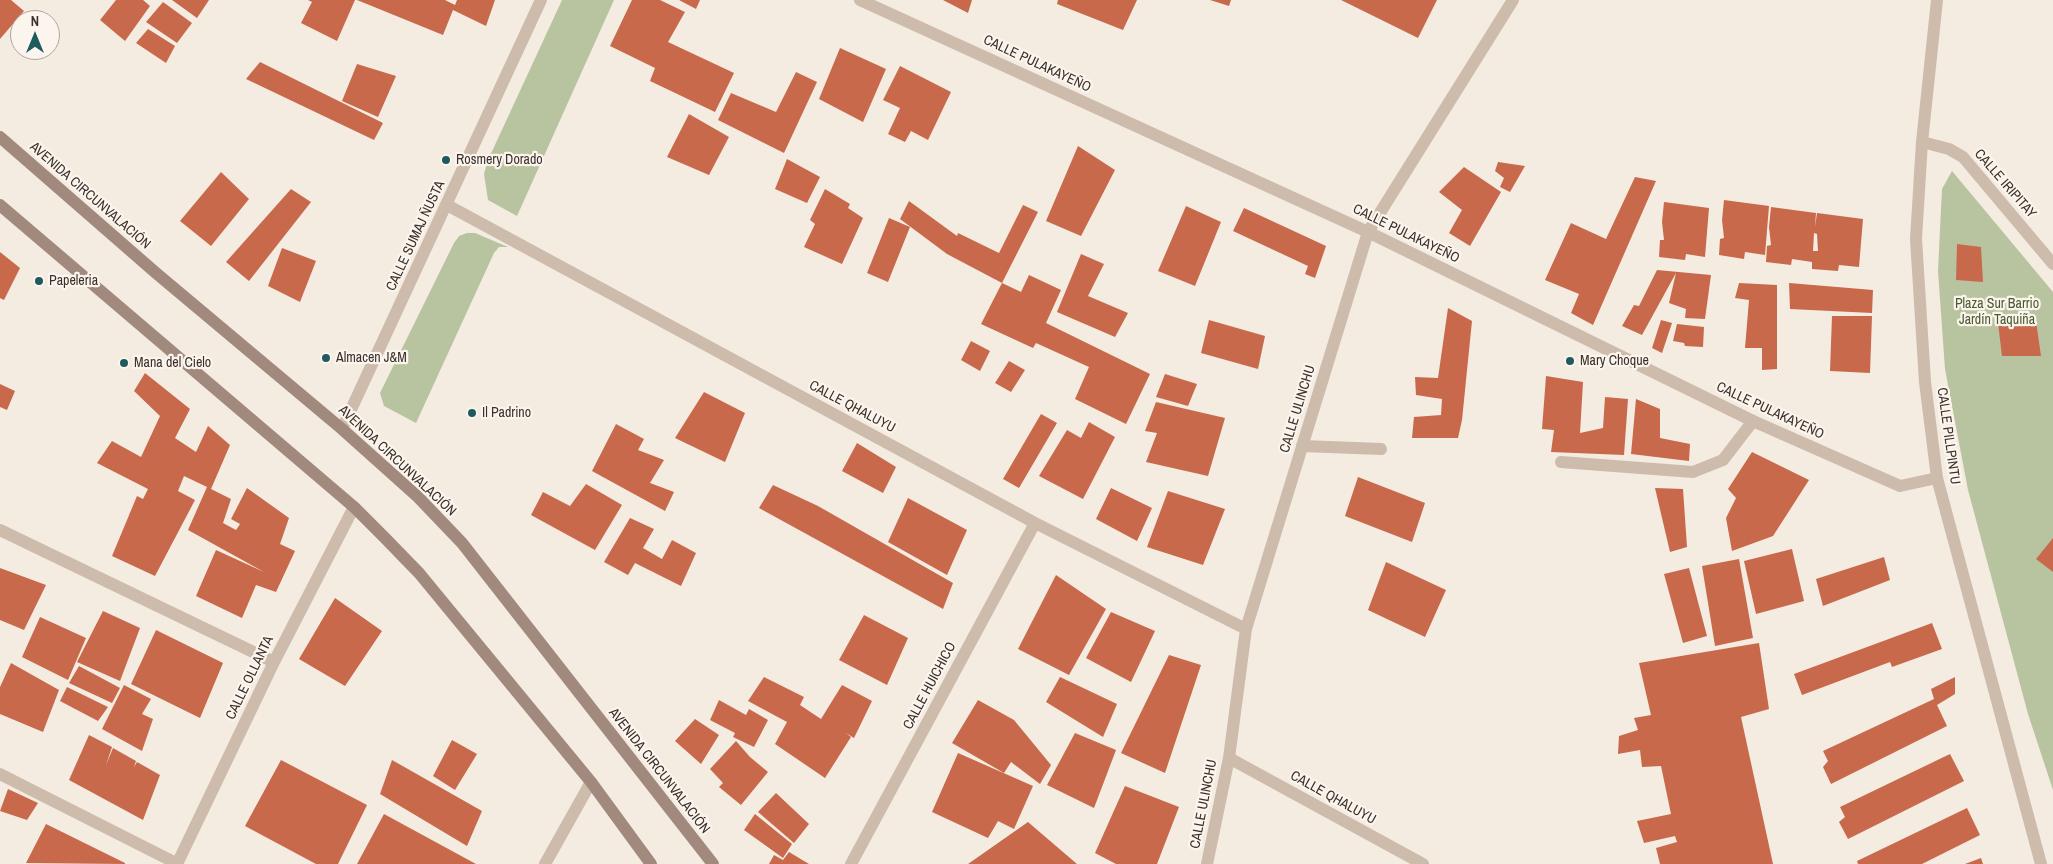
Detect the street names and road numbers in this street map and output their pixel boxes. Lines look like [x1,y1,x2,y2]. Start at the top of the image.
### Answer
street label: CALLE PULAKAYEÑO [981,32,1093,96]
street label: AVENIDA CIRCUNVALACIÓN [26,139,154,253]
street label: CALLE IRIPITAY [1971,146,2039,222]
street label: CALLE SUMAJ ÑUSTA [383,178,449,294]
street label: CALLE PULAKAYEÑO [1350,201,1462,267]
street label: CALLE ULINCHU [1277,363,1319,455]
street label: CALLE QHALUYU [806,377,898,437]
street label: CALLE PULAKAYEÑO [1714,379,1826,443]
street label: CALLE PILLPINTU [1933,386,1963,486]
street label: AVENIDA CIRCUNVALACIÓN [335,402,459,520]
street label: CALLE OLLANTA [222,633,278,723]
street label: CALLE HUICHICO [900,640,960,732]
street label: AVENIDA CIRCUNVALACIÓN [605,705,713,837]
street label: CALLE ULINCHU [1187,758,1221,850]
street label: CALLE QHALUYU [1287,768,1379,828]

